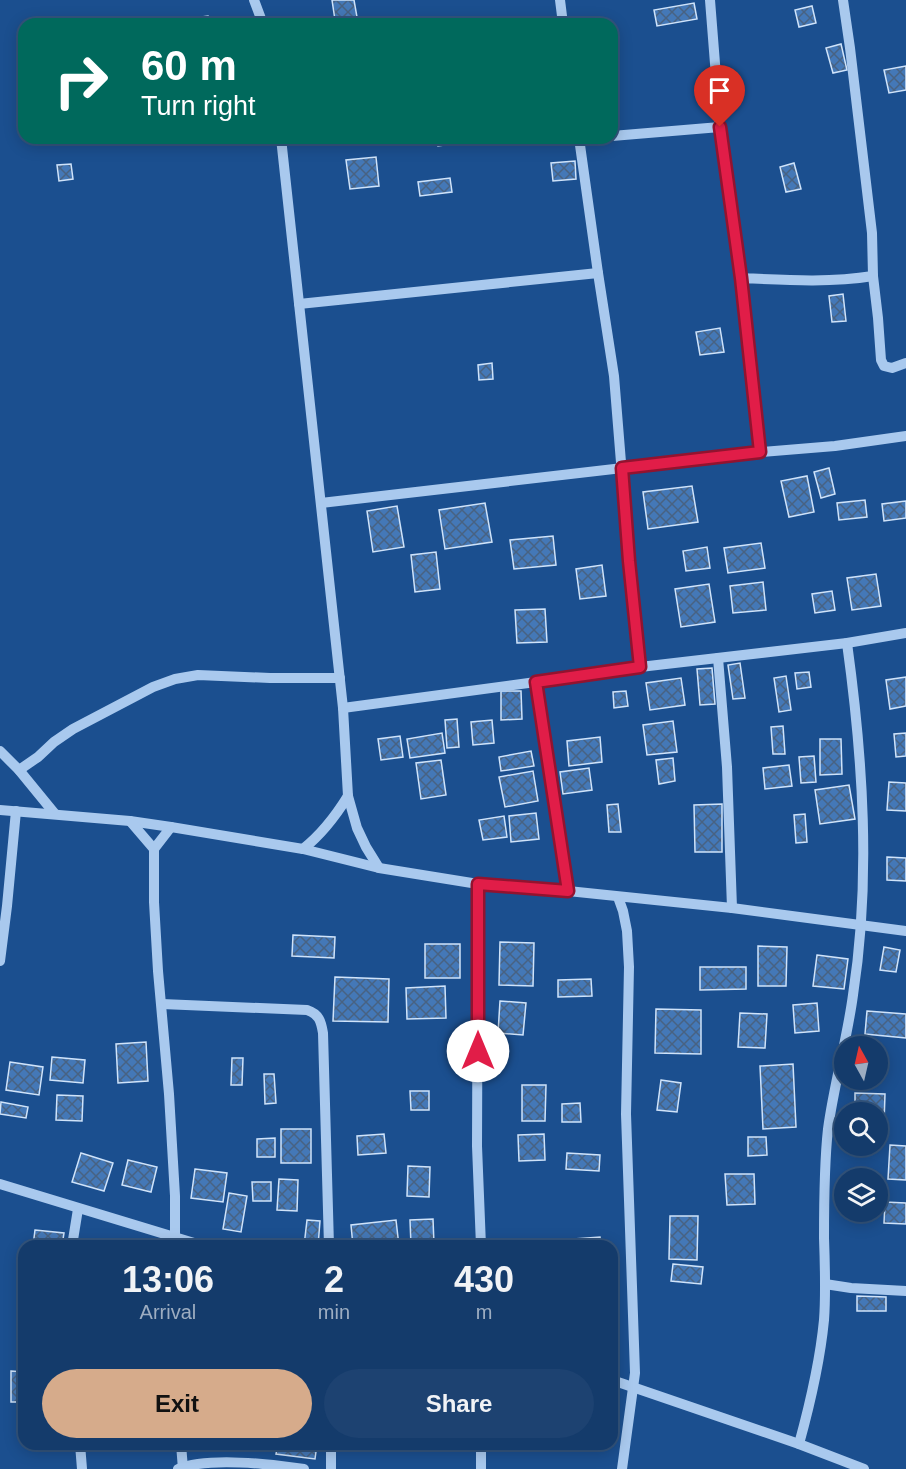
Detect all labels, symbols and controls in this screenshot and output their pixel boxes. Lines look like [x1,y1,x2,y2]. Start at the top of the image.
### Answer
icon: right [42,42,120,120]
text: 60 m [141,42,237,89]
pin [694,65,745,127]
icon: arrive [703,74,736,107]
text: Turn right [141,91,256,121]
position arrow [446,1019,510,1083]
north arrow [834,1036,888,1090]
map controls [834,1036,888,1222]
button: search [834,1102,888,1156]
button: layers [834,1168,888,1222]
text: 13:06 [122,1259,214,1300]
text: 2 [324,1259,344,1300]
text: 430 [454,1259,514,1300]
text: Arrival [140,1301,196,1323]
text: min [318,1301,350,1323]
text: m [476,1301,492,1323]
button: Exit [42,1369,312,1438]
button: Share [324,1369,594,1438]

